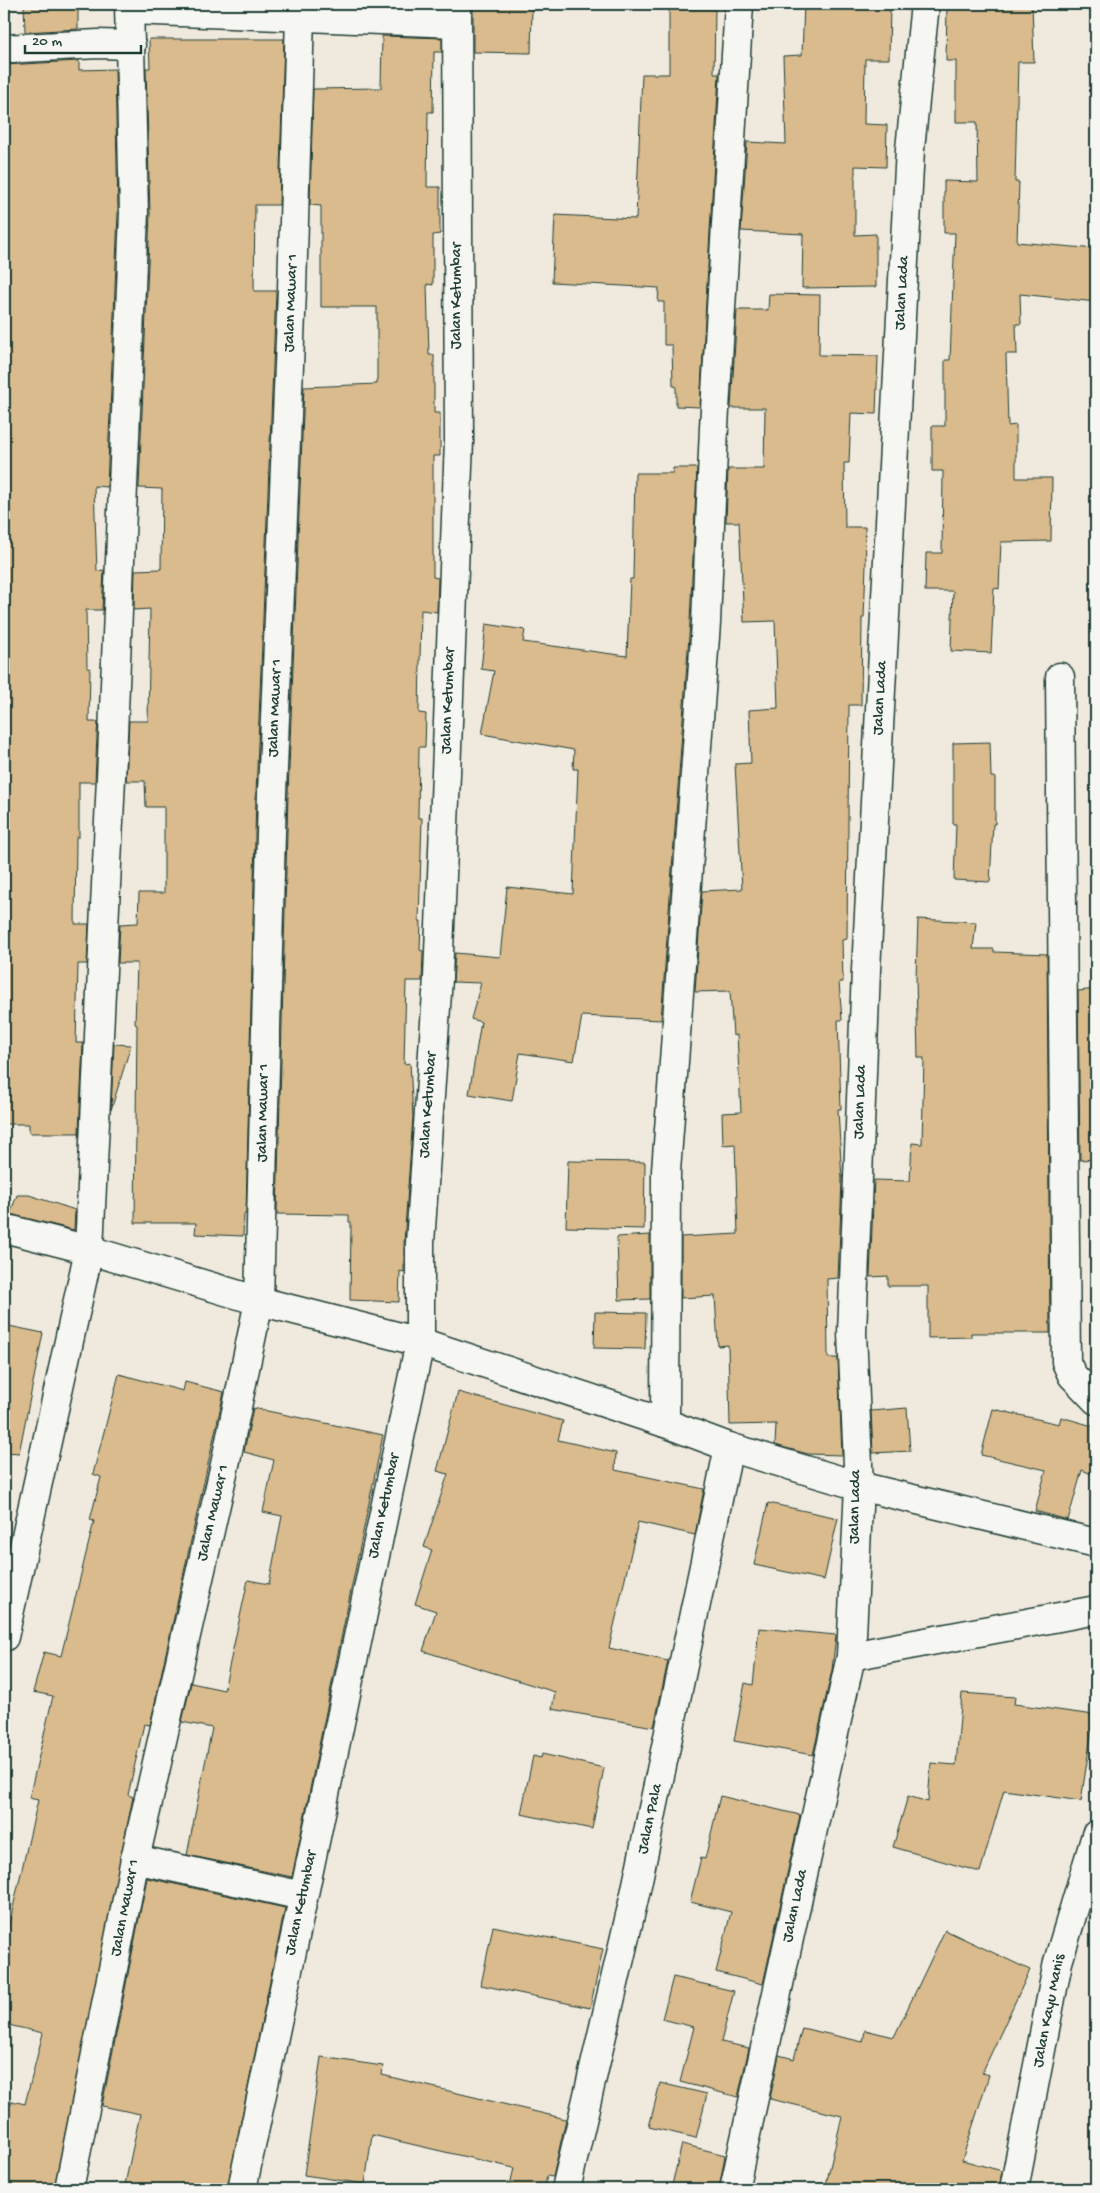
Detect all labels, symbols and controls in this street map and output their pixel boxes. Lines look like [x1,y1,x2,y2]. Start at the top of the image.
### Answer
scale bar [25,22,141,54]
text: 20 m [32,33,62,51]
street label: Jalan Ketumbar [448,241,467,349]
street label: Jalan Mawar 1 [281,254,303,352]
street label: Jalan Lada [892,254,914,331]
street label: Jalan Ketumbar [438,646,460,755]
street label: Jalan Mawar 1 [265,659,287,757]
street label: Jalan Lada [870,659,892,736]
street label: Jalan Ketumbar [416,1050,442,1159]
street label: Jalan Lada [850,1063,872,1139]
street label: Jalan Mawar 1 [254,1064,274,1162]
street label: Jalan Ketumbar [365,1451,406,1560]
street label: Jalan Mawar 1 [194,1463,234,1563]
street label: Jalan Lada [846,1469,866,1544]
street label: Jalan Pala [634,1781,668,1856]
street label: Jalan Ketumbar [282,1848,323,1957]
street label: Jalan Mawar 1 [107,1858,145,1958]
street label: Jalan Lada [779,1867,813,1944]
street label: Jalan Kayu Manis [1030,1952,1071,2069]

